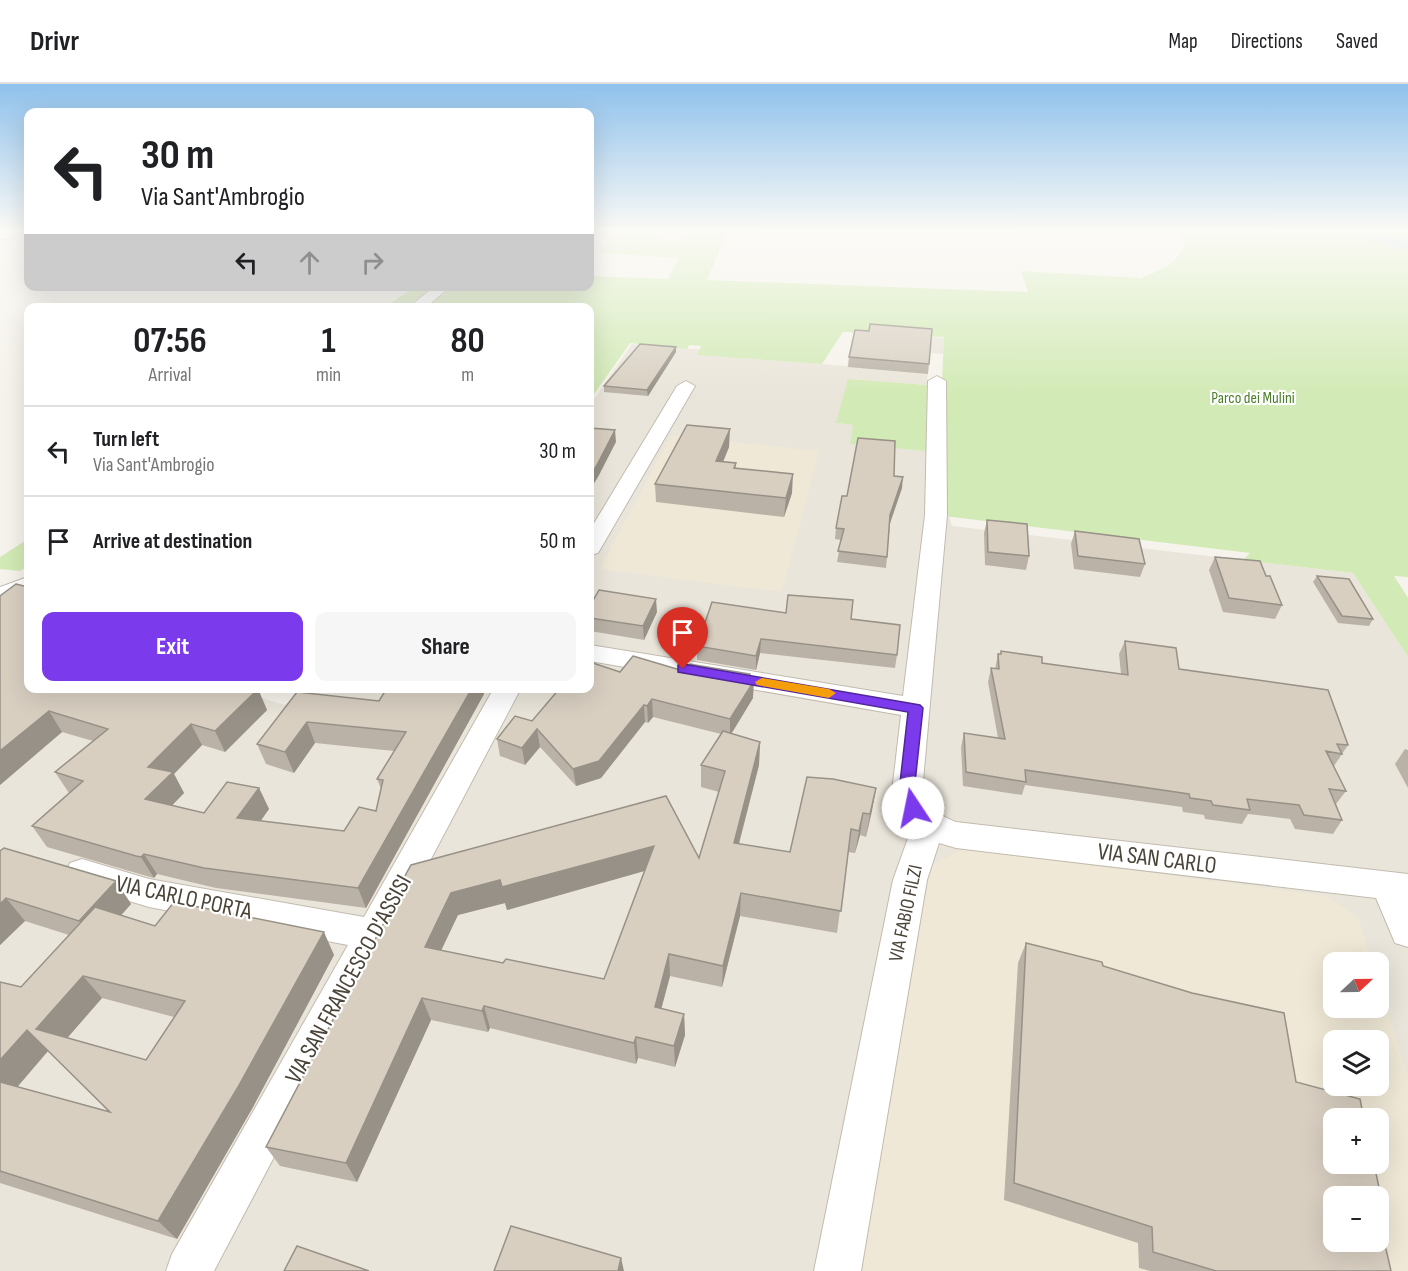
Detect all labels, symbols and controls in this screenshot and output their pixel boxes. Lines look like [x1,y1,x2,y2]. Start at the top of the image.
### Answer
text: Drivr [30,25,79,58]
text: Map [1168,29,1198,54]
text: Directions [1231,29,1303,54]
text: Saved [1336,29,1378,54]
text: 30 m [141,130,214,181]
icon: left [42,132,120,210]
text: Via Sant'Ambrogio [141,181,305,213]
icon: left [230,246,263,279]
icon: ahead [293,246,326,279]
icon: right [356,246,389,279]
text: 07:56 [133,320,207,363]
text: 1 [322,320,336,363]
text: 80 [451,320,485,363]
text: Arrival [149,363,192,387]
text: min [316,363,341,387]
text: m [461,363,474,387]
park label: Parco dei Mulini [1211,389,1295,408]
text: Turn left [93,426,159,453]
icon: left [42,435,75,468]
text: 30 m [539,438,576,465]
text: Via Sant'Ambrogio [93,453,215,477]
icon: arrive [42,525,75,558]
text: Arrive at destination [93,528,252,555]
text: 50 m [540,528,576,555]
pin [657,607,708,669]
button: Exit [42,612,303,681]
button: Share [315,612,576,681]
icon: arrive [666,616,699,649]
position arrow [881,776,945,840]
street label: VIA SAN CARLO [1096,837,1218,880]
street label: VIA FABIO FILZI [884,863,928,964]
street label: VIA CARLO PORTA [113,869,255,926]
street label: VIA SAN FRANCESCO D'ASSISI [279,870,418,1089]
north arrow [1323,952,1389,1018]
map controls [1323,952,1389,1252]
button: layers [1323,1030,1389,1096]
button: + [1323,1108,1389,1174]
button: − [1323,1186,1389,1252]

